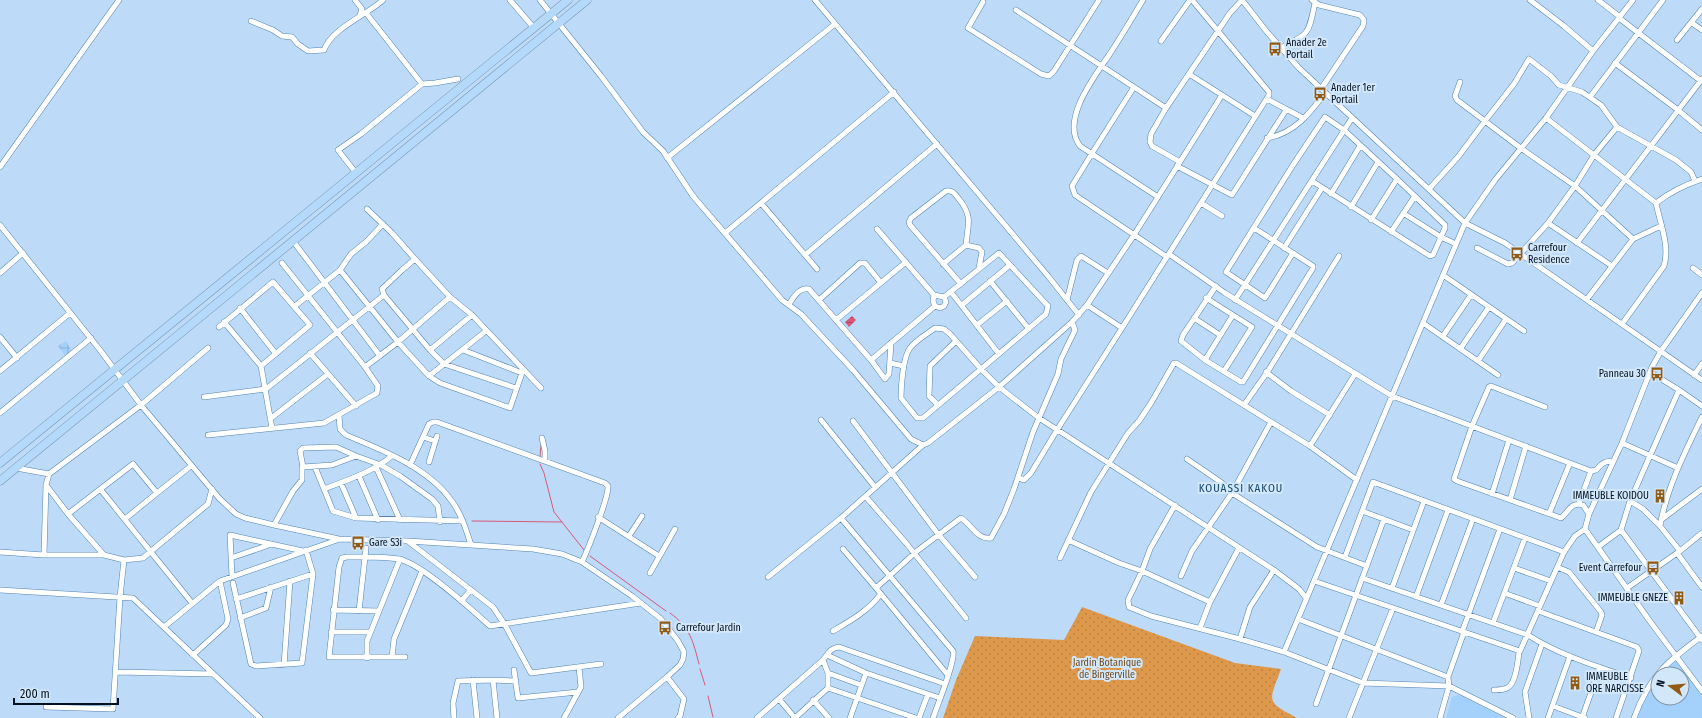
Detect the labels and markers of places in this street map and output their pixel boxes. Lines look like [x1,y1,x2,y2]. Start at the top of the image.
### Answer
place label: Anader 2e Portail [1286,37,1327,61]
bus stop icon: Anader 2e Portail [1267,41,1283,57]
place label: Anader 1er Portail [1331,82,1375,106]
bus stop icon: Anader 1er Portail [1312,86,1328,102]
place label: Carrefour Residence [1528,242,1570,266]
bus stop icon: Carrefour Residence [1509,246,1525,262]
bus stop icon: Panneau 30 [1649,366,1665,382]
place label: Panneau 30 [1599,368,1646,380]
building icon: IMMEUBLE KOIDOU [1652,488,1668,504]
place label: IMMEUBLE KOIDOU [1573,490,1649,502]
bus stop icon: Gare S3i [350,535,366,551]
place label: Gare S3i [369,537,402,549]
bus stop icon: Event Carrefour [1645,560,1661,576]
place label: Event Carrefour [1579,562,1642,574]
building icon: IMMEUBLE GNEZE [1671,590,1687,606]
place label: IMMEUBLE GNEZE [1598,592,1668,604]
bus stop icon: Carrefour Jardin [657,620,673,636]
place label: Carrefour Jardin [676,622,741,634]
place label: IMMEUBLE ORE NARCISSE [1586,671,1644,695]
building icon: IMMEUBLE ORE NARCISSE [1567,675,1583,691]

